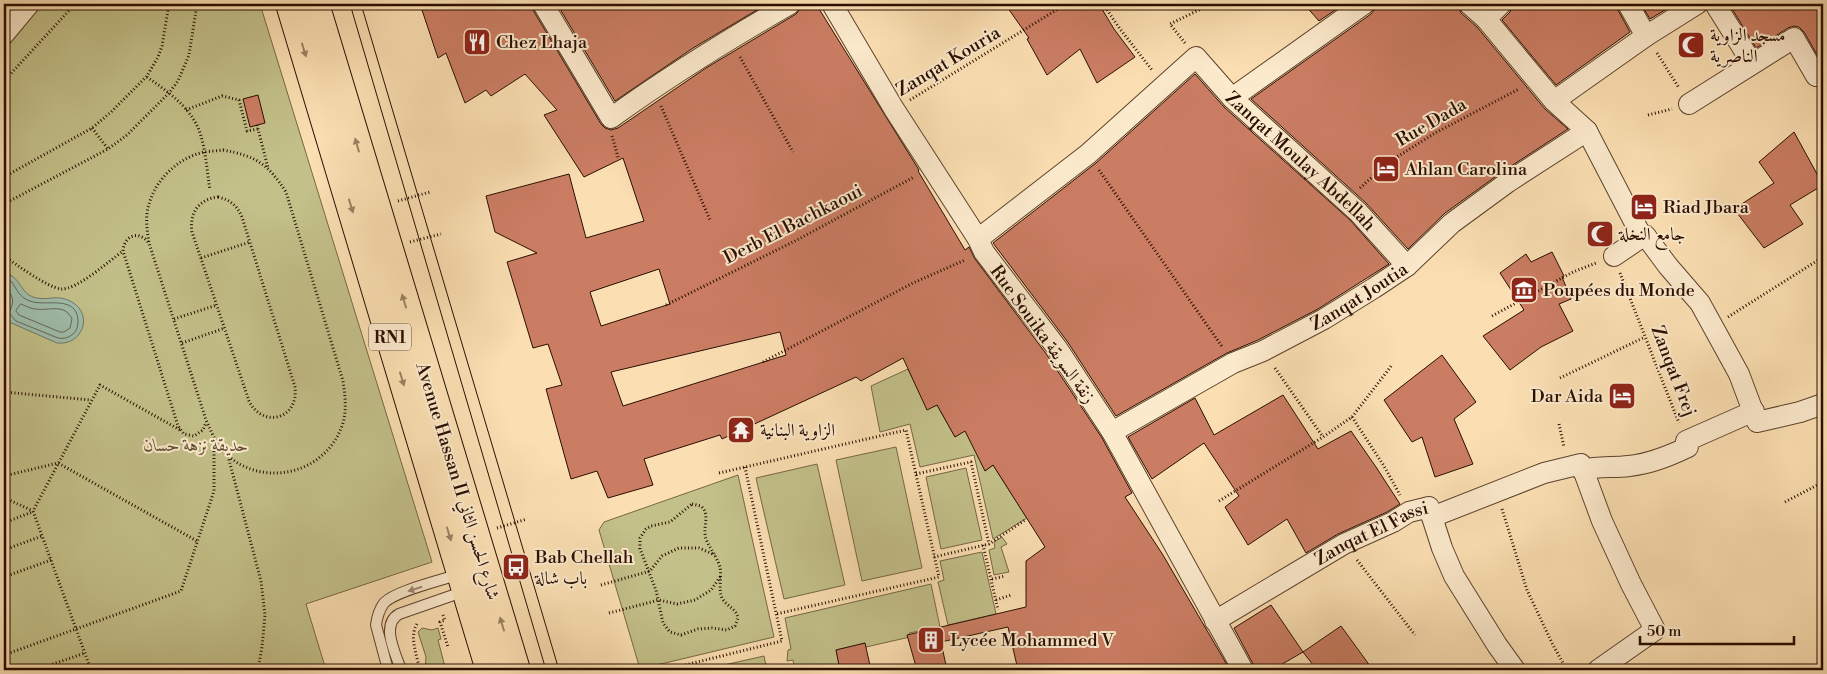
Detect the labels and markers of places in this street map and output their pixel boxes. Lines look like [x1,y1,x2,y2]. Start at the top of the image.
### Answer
place label: مسجد الزاوية الناصرية [1710,24,1786,68]
restaurant icon: Chez Lhaja [462,27,492,57]
mosque icon: مسجد الزاوية الناصرية [1676,30,1706,60]
place label: Chez Lhaja [496,31,588,54]
hotel icon: Ahlan Carolina [1371,154,1401,184]
place label: Ahlan Carolina [1404,158,1528,181]
hotel icon: Riad Jbara [1629,192,1659,222]
place label: Riad Jbara [1663,196,1750,219]
mosque icon: جامع النخلة [1585,219,1615,249]
place label: جامع النخلة [1618,223,1685,250]
museum icon: Poupées du Monde [1509,275,1539,305]
place label: Poupées du Monde [1543,279,1695,302]
hotel icon: Dar Aida [1607,381,1637,411]
place label: Dar Aida [1531,385,1604,408]
temple icon: الزاوية البنانية [726,415,756,445]
place label: الزاوية البنانية [760,419,835,442]
place label: Bab Chellah باب شالة [534,546,634,590]
bus stop icon: Bab Chellah باب شالة [501,552,531,582]
building icon: Lycée Mohammed V [916,625,946,655]
place label: Lycée Mohammed V [950,629,1114,652]

